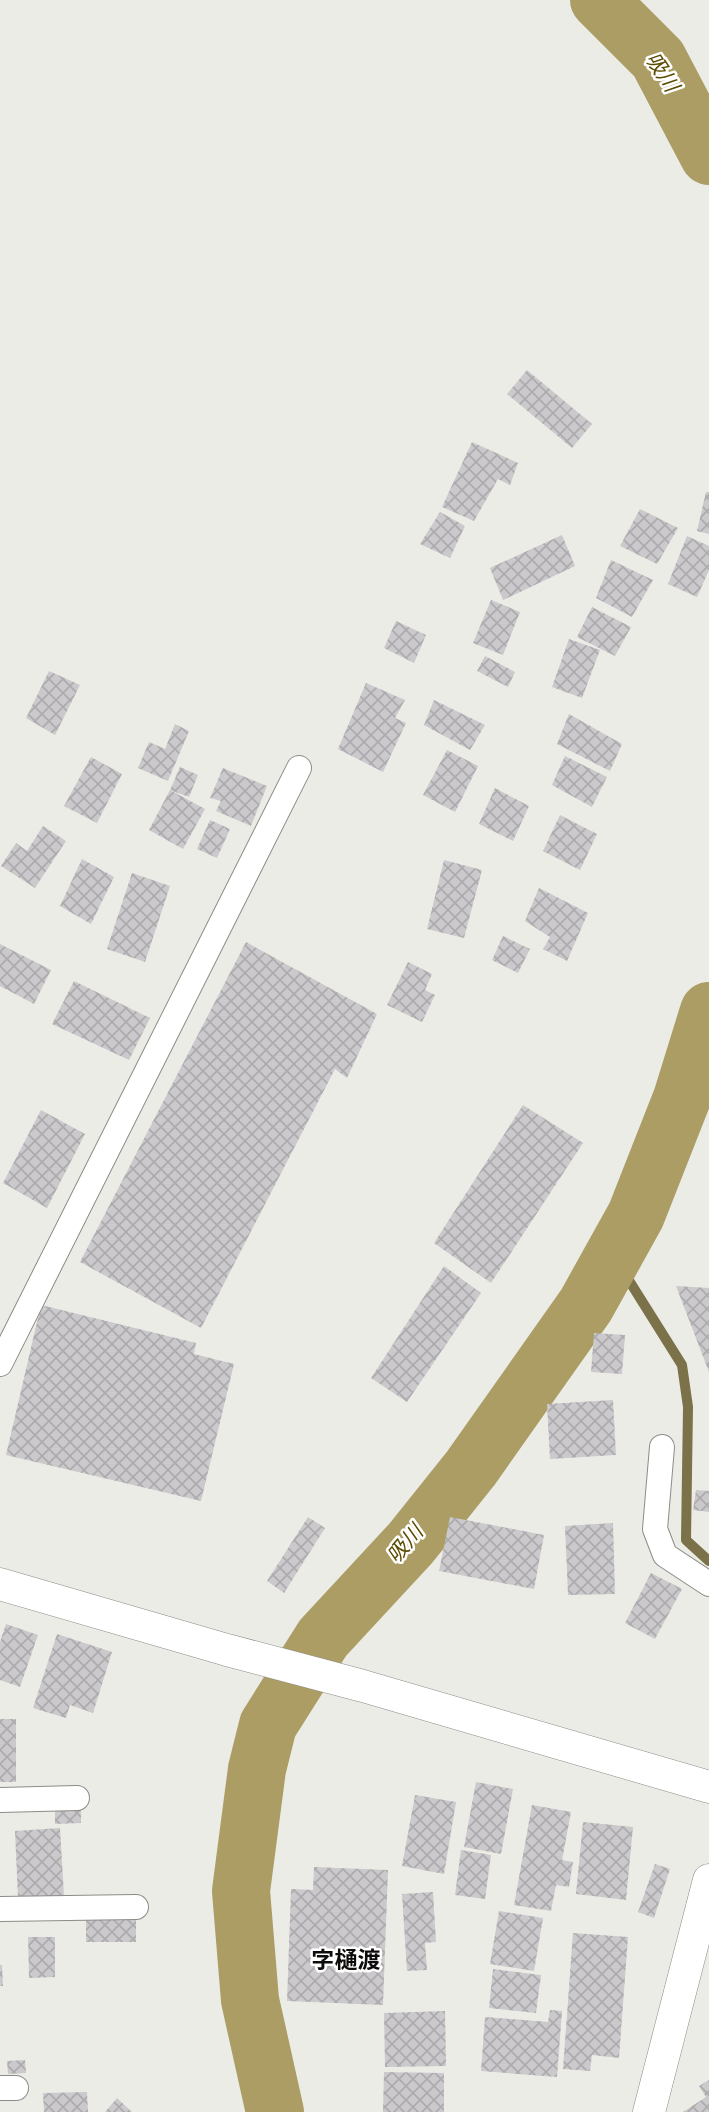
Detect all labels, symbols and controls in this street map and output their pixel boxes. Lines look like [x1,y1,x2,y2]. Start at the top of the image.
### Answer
water label: 吸川 [640,46,687,98]
water label: 吸川 [380,1517,430,1568]
district label: 字樋渡 [312,1943,381,1975]

